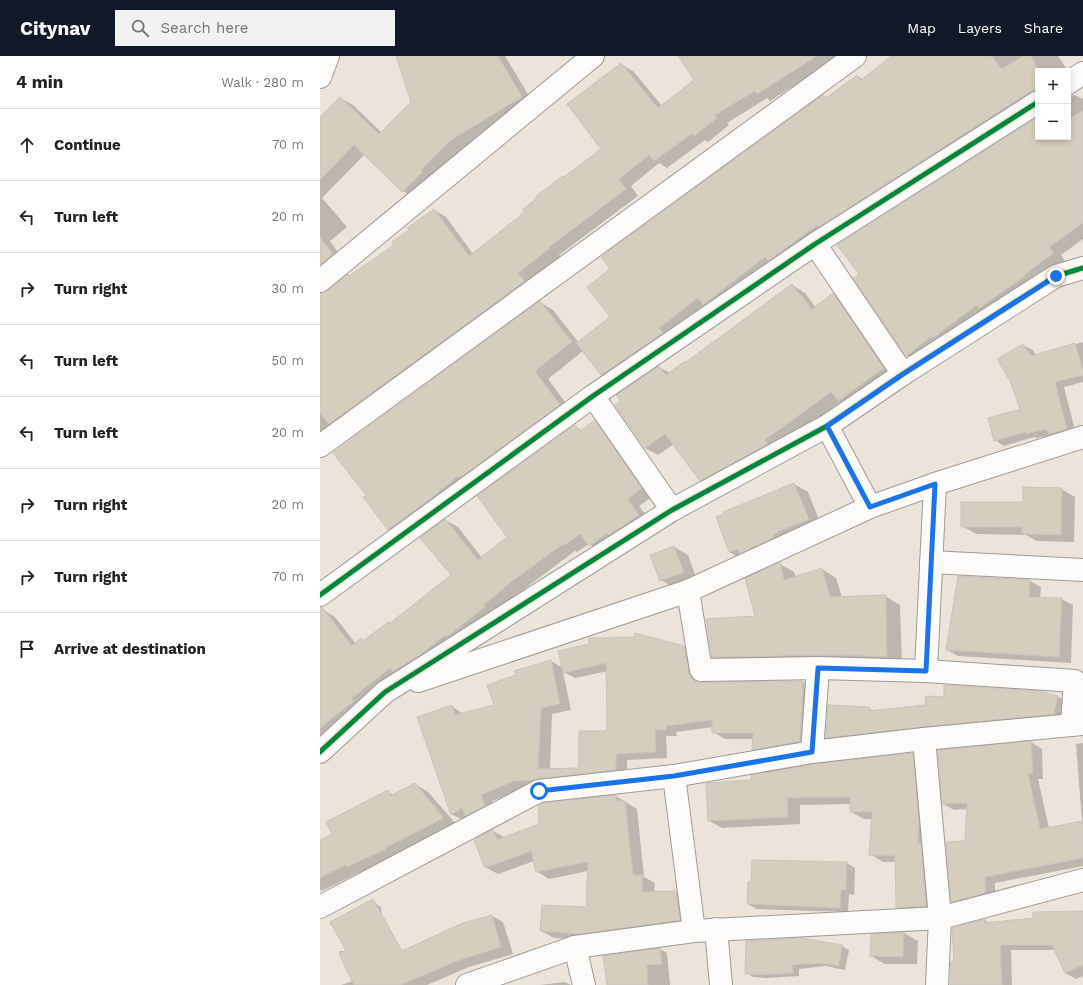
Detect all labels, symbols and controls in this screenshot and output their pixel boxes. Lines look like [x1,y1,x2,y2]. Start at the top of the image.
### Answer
search box [115,10,395,46]
text: Citynav [20,17,91,40]
icon: search [129,17,151,39]
text: Search here [161,19,248,37]
text: Map [907,20,936,36]
text: Layers [958,20,1002,36]
text: Share [1024,20,1063,36]
map controls [1035,68,1071,140]
button: + [1035,68,1071,104]
text: 4 min [16,72,63,92]
text: Walk · 280 m [221,75,304,90]
button: − [1035,104,1071,140]
icon: ahead [16,134,38,156]
text: Continue [54,136,121,154]
text: 70 m [272,137,304,152]
icon: left [16,206,38,228]
text: Turn left [54,208,118,226]
text: 20 m [272,209,304,224]
route end [1047,267,1065,285]
icon: right [16,278,38,300]
text: Turn right [54,280,127,298]
text: 30 m [272,281,304,296]
icon: left [16,350,38,372]
text: Turn left [54,352,118,370]
text: 50 m [272,353,304,368]
icon: left [16,422,38,444]
text: Turn left [54,424,118,442]
text: 20 m [272,425,304,440]
icon: right [16,494,38,516]
text: Turn right [54,496,127,514]
text: 20 m [272,497,304,512]
icon: right [16,566,38,588]
text: Turn right [54,568,127,586]
text: 70 m [272,569,304,584]
icon: arrive [16,638,38,660]
text: Arrive at destination [54,640,206,658]
route start [530,782,548,800]

